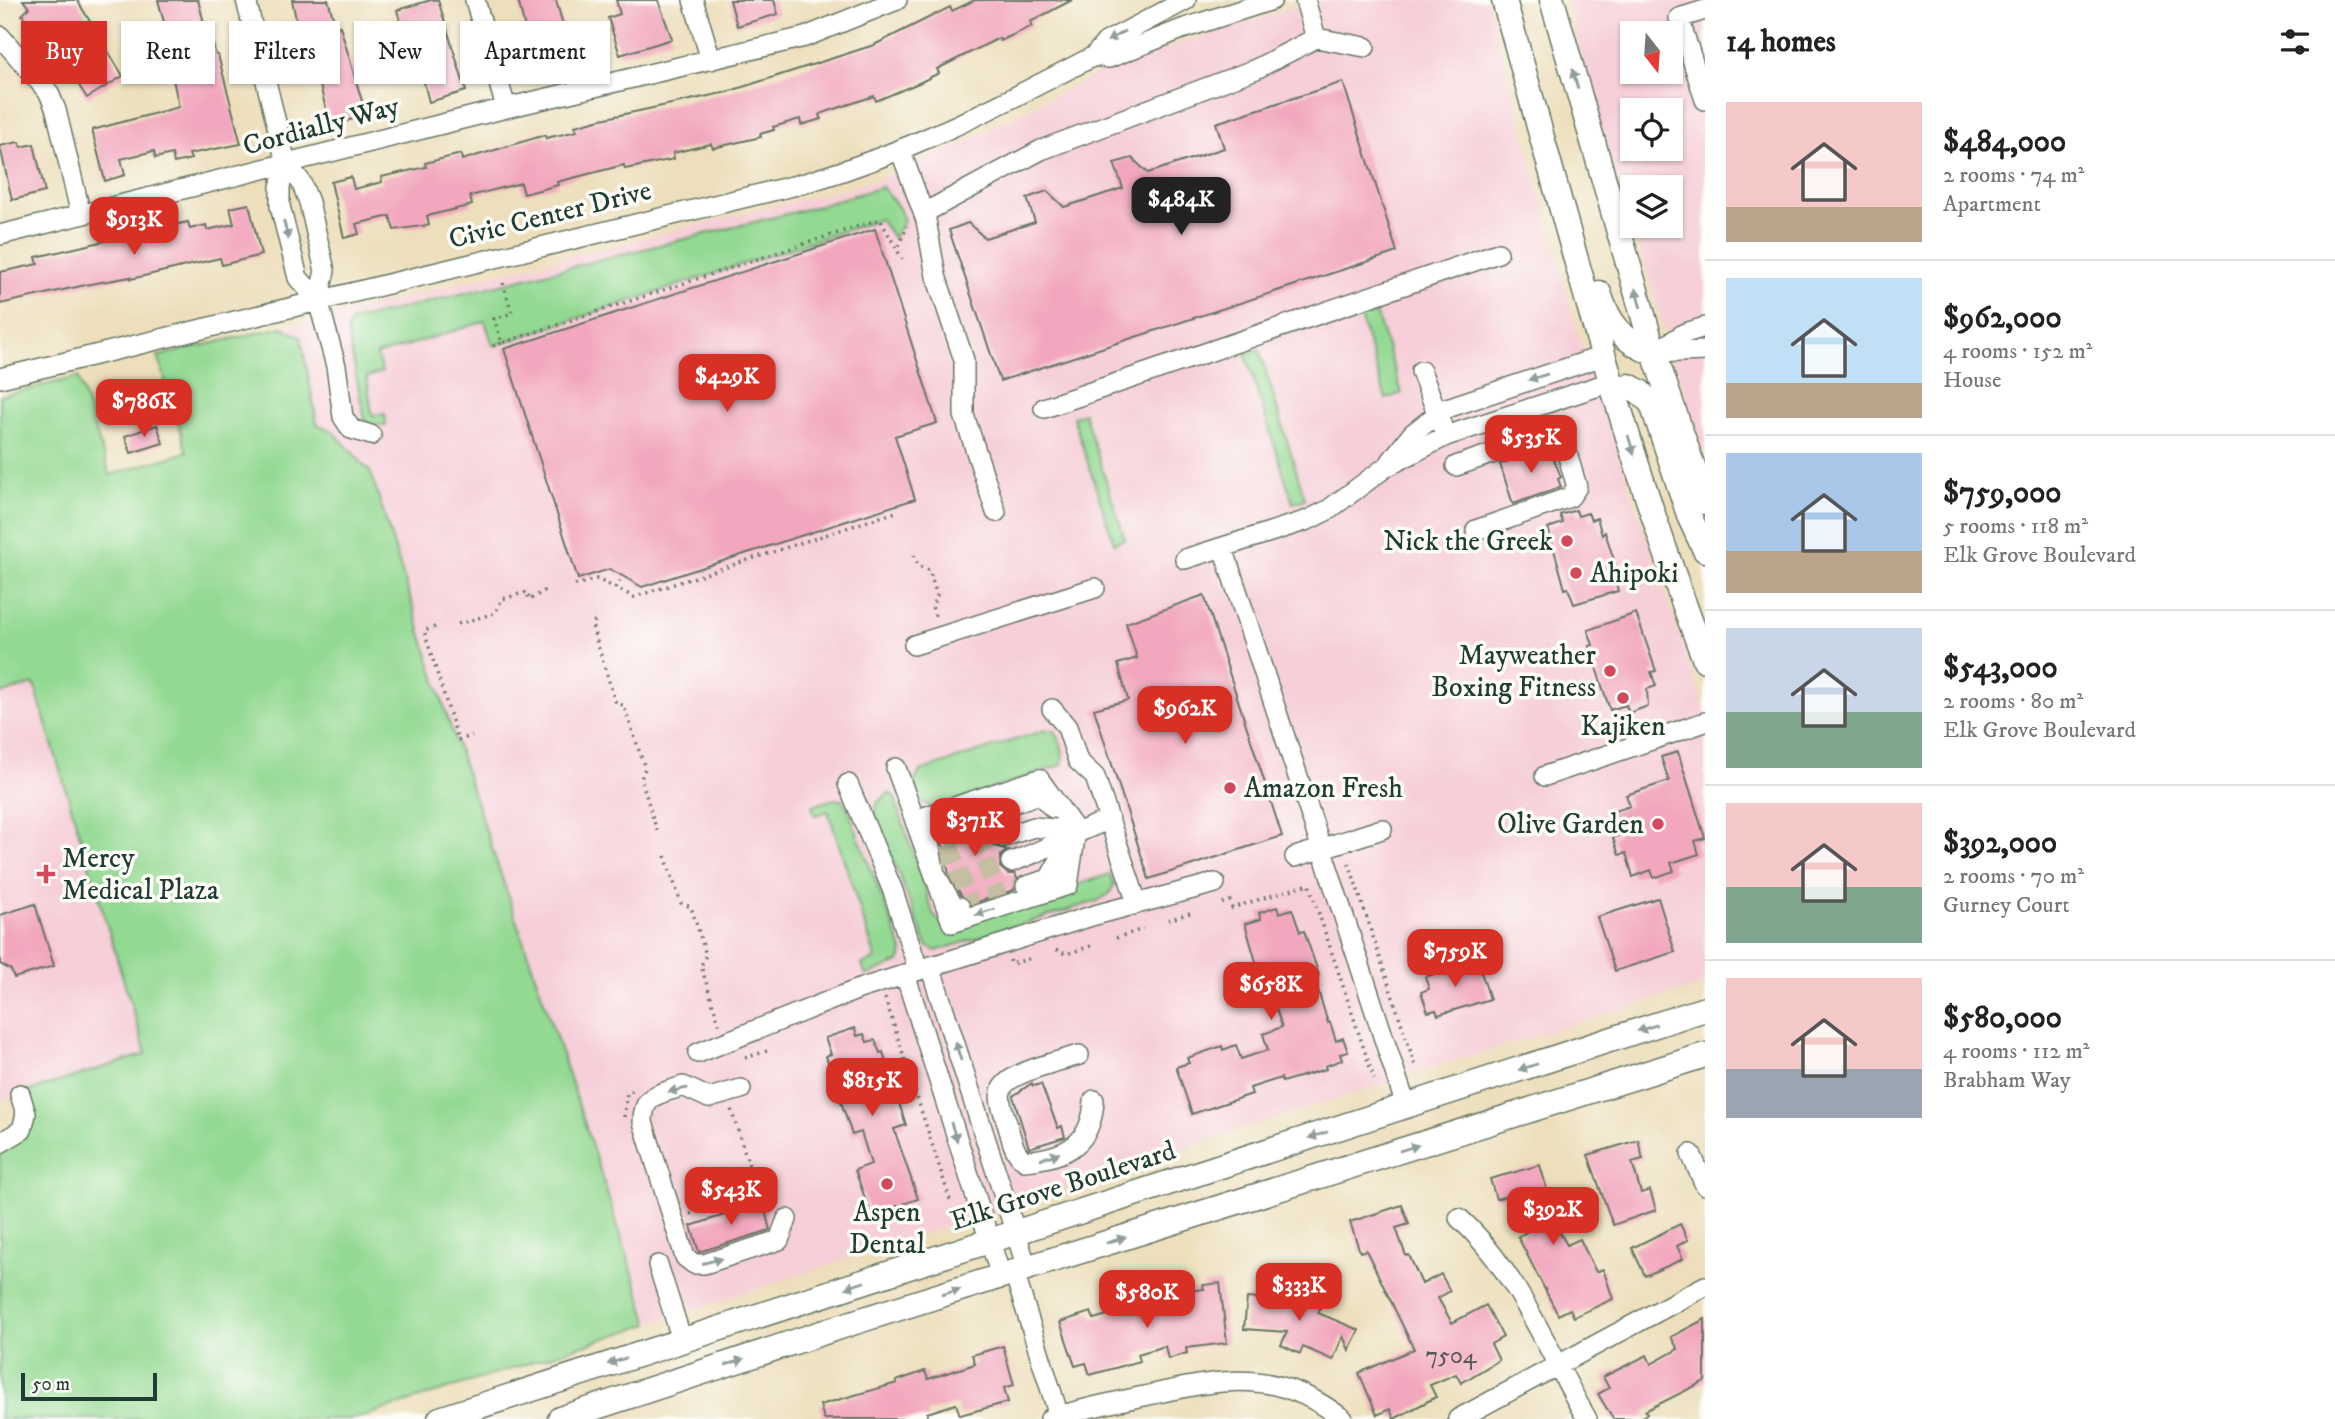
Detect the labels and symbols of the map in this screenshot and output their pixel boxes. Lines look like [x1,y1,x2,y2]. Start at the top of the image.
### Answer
north arrow [1620,21,1684,84]
one-way arrow [1106,30,1126,42]
one-way arrow [1569,68,1579,89]
street label: Cordially Way [239,88,404,164]
street label: Civic Center Drive [445,173,655,257]
pin: $484K [1132,177,1230,237]
pin: $913K [85,198,183,257]
one-way arrow [281,219,292,241]
one-way arrow [1632,286,1643,308]
pin: $429K [678,354,776,414]
one-way arrow [1528,372,1549,383]
pin: $786K [95,380,193,439]
pin: $535K [1482,416,1580,475]
one-way arrow [1626,435,1636,456]
place label: Nick the Greek [1383,524,1553,559]
marker: Nick the Greek [1559,533,1575,549]
place label: Ahipoki [1590,556,1678,591]
marker: Ahipoki [1568,565,1584,581]
place label: Mayweather Boxing Fitness [1431,638,1597,705]
marker: Mayweather Boxing Fitness [1602,663,1618,679]
pin: $962K [1136,686,1234,746]
marker: Kajiken [1615,690,1631,706]
place label: Kajiken [1580,709,1666,744]
place label: Amazon Fresh [1244,771,1403,806]
marker: Amazon Fresh [1222,780,1238,796]
pin: $371K [926,798,1024,858]
place label: Olive Garden [1497,807,1644,842]
marker: Olive Garden [1650,816,1666,832]
place label: Mercy Medical Plaza [62,841,219,908]
marker: Mercy Medical Plaza [36,864,56,884]
one-way arrow [975,907,996,918]
pin: $759K [1406,930,1504,989]
pin: $658K [1222,962,1320,1022]
one-way arrow [1637,1023,1658,1034]
one-way arrow [952,1040,962,1061]
pin: $815K [823,1058,921,1118]
one-way arrow [1517,1062,1538,1073]
one-way arrow [666,1085,688,1096]
one-way arrow [950,1122,960,1143]
one-way arrow [1307,1130,1328,1140]
street label: Elk Grove Boulevard [946,1133,1180,1239]
one-way arrow [1399,1142,1420,1153]
one-way arrow [1039,1151,1060,1161]
pin: $543K [682,1168,780,1227]
marker: Aspen Dental [879,1176,895,1192]
pin: $392K [1504,1188,1602,1247]
place label: Aspen Dental [849,1195,926,1262]
one-way arrow [1106,1235,1127,1245]
one-way arrow [701,1255,723,1266]
pin: $333K [1250,1264,1348,1323]
pin: $580K [1098,1270,1196,1330]
one-way arrow [844,1280,865,1290]
one-way arrow [941,1286,962,1297]
house number: 7504 [1425,1341,1478,1371]
one-way arrow [725,1356,746,1366]
one-way arrow [607,1357,628,1367]
scale bar [21,1370,158,1402]

